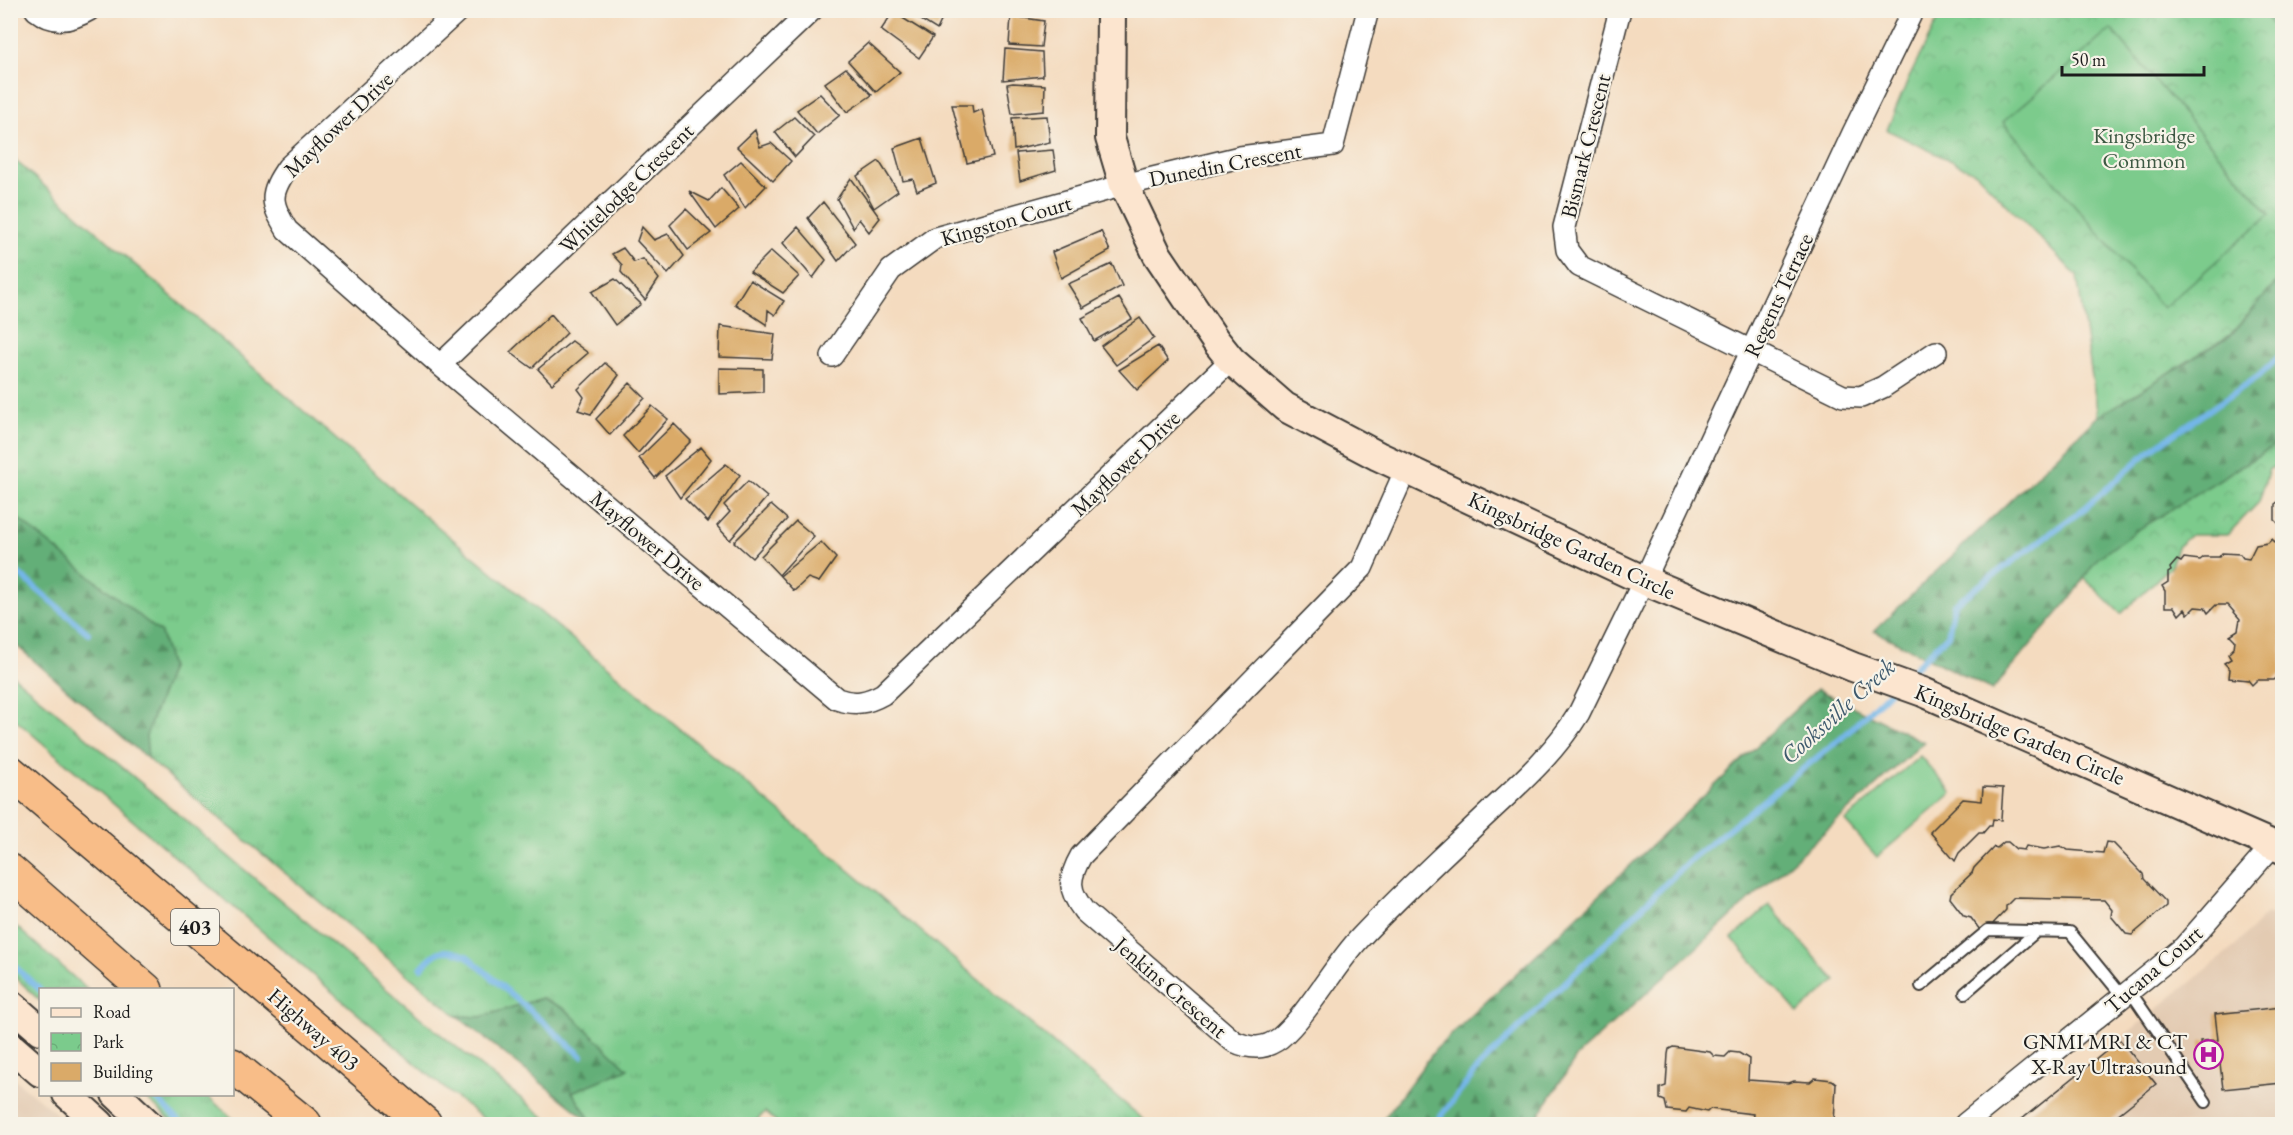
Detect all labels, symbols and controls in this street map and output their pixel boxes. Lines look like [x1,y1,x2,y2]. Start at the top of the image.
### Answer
scale bar [2062,39,2204,77]
text: 50 m [2071,48,2106,71]
street label: Mayflower Drive [278,65,399,184]
street label: Bismark Crescent [1554,71,1617,221]
street label: Whitelodge Crescent [553,117,700,260]
park label: Kingsbridge Common [2093,121,2195,175]
street label: Dunedin Crescent [1146,135,1304,194]
street label: Kingston Court [937,188,1075,253]
street label: Regents Terrace [1737,228,1820,362]
street label: Mayflower Drive [1065,404,1186,523]
street label: Mayflower Drive [584,484,711,597]
street label: Kingsbridge Garden Circle [1463,485,1680,606]
water label: Cooksville Creek [1774,651,1902,770]
street label: Kingsbridge Garden Circle [1910,677,2130,792]
road number: 403 [171,909,219,945]
street label: Tucana Court [2098,919,2209,1020]
street label: Jenkins Crescent [1107,929,1233,1045]
street label: Highway 403 [262,982,366,1077]
legend [39,988,234,1096]
text: Road [93,1000,132,1023]
place label: GNMI MRI & CT X-Ray Ultrasound [2023,1027,2188,1081]
text: Park [93,1030,124,1053]
hospital icon: GNMI MRI & CT X-Ray Ultrasound [2192,1038,2224,1070]
text: Building [93,1060,153,1083]

